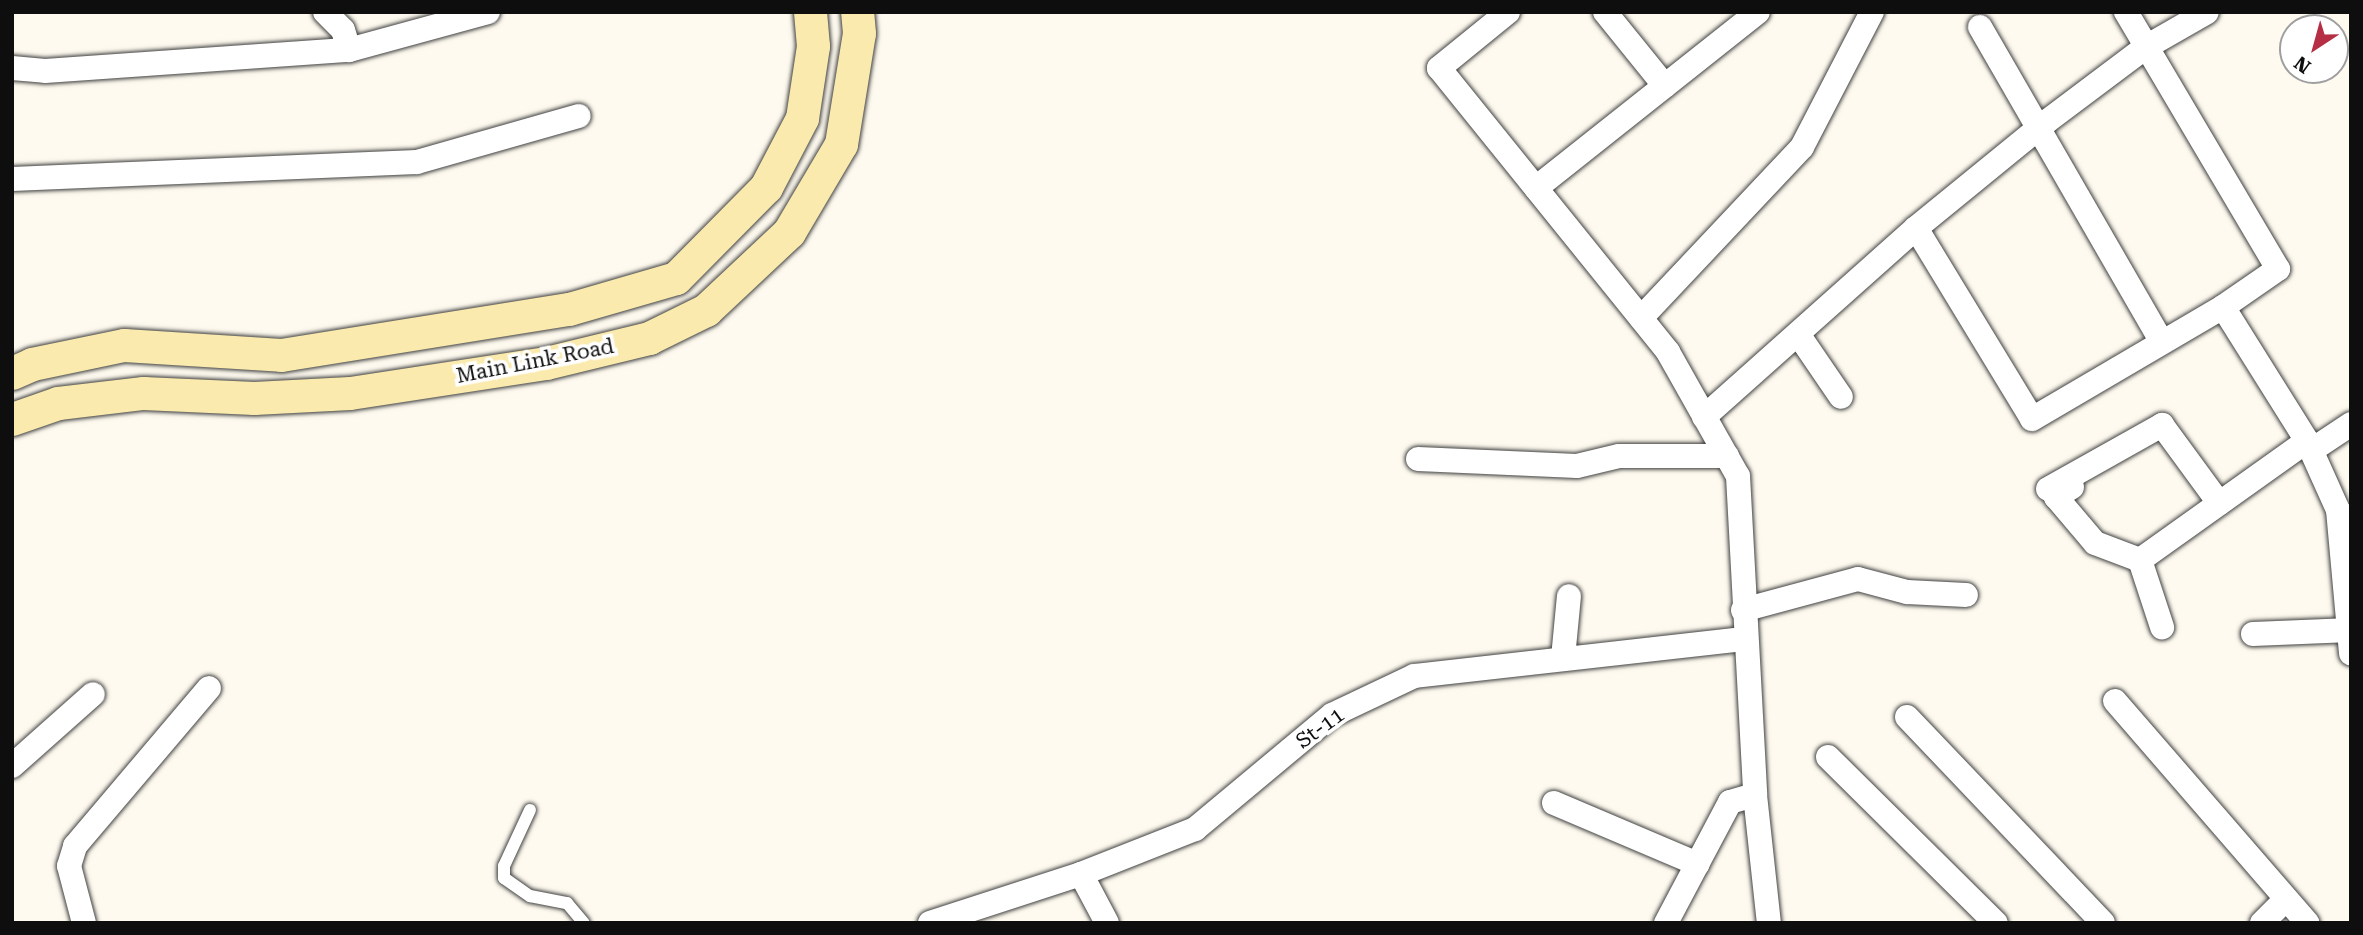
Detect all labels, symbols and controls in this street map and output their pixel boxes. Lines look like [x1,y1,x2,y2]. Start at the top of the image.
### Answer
north arrow [2279,14,2349,84]
text: N [2290,51,2315,78]
street label: Main Link Road [454,333,616,389]
street label: St-11 [1291,702,1349,754]

